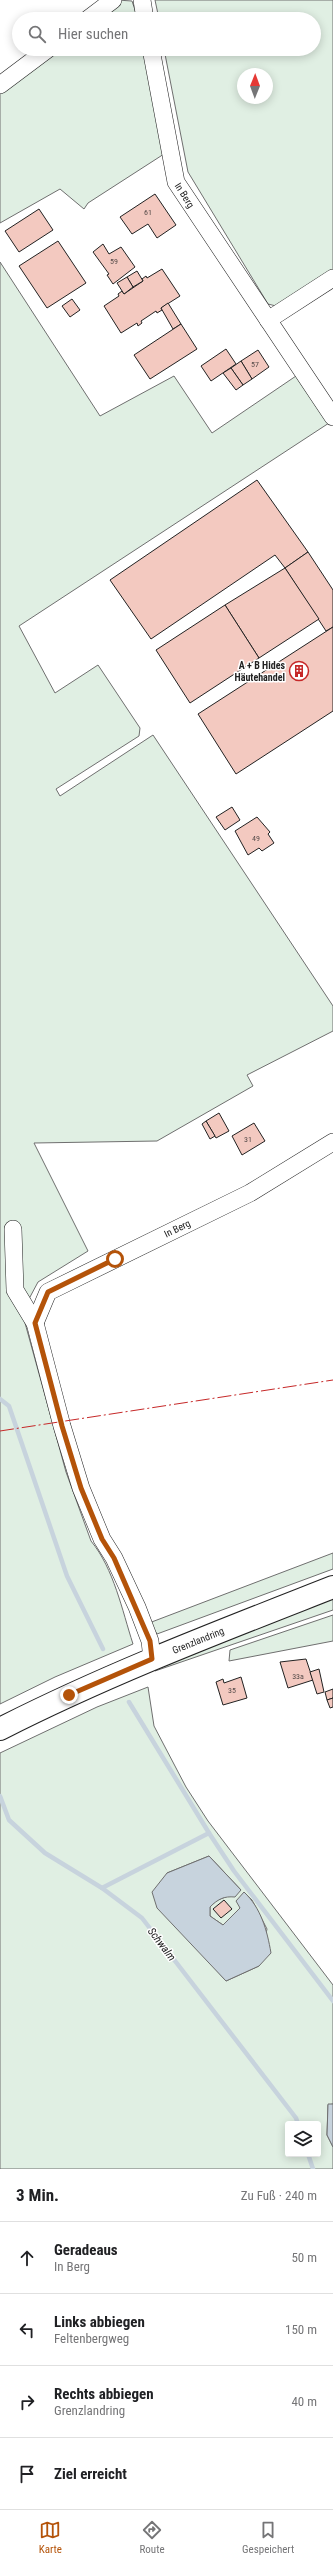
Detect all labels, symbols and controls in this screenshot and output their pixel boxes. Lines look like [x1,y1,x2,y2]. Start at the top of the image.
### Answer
search box [12,12,321,56]
icon: search [26,23,48,45]
text: Hier suchen [58,25,128,43]
north arrow [237,68,273,104]
street label: In Berg [173,181,197,210]
house number: 61 [144,208,152,217]
house number: 59 [110,257,118,266]
house number: 57 [251,360,259,369]
place label: A + B Hides Häutehandel [235,660,285,683]
building icon: A + B Hides Häutehandel [288,660,310,682]
house number: 49 [252,834,260,843]
house number: 31 [244,1135,252,1144]
street label: In Berg [162,1217,192,1239]
route start [106,1250,124,1268]
street label: Grenzlandring [171,1625,226,1656]
house number: 33a [292,1672,304,1681]
route end [60,1686,78,1704]
house number: 35 [228,1686,236,1695]
water label: Schwalm [145,1925,178,1963]
map controls [285,2121,321,2157]
button: layers [285,2121,321,2157]
text: 3 Min. [16,2185,59,2205]
text: Zu Fuß · 240 m [241,2188,317,2203]
text: Geradeaus [54,2241,118,2259]
icon: ahead [16,2247,38,2269]
text: 50 m [291,2250,317,2265]
text: In Berg [54,2259,90,2274]
text: Links abbiegen [54,2313,145,2331]
icon: left [16,2319,38,2341]
text: 150 m [285,2322,317,2337]
text: Feltenbergweg [54,2331,129,2346]
text: Rechts abbiegen [54,2385,154,2403]
icon: right [16,2391,38,2413]
text: 40 m [291,2394,317,2409]
text: Grenzlandring [54,2403,125,2418]
icon: arrive [16,2463,38,2485]
text: Ziel erreicht [54,2465,127,2483]
tab: Karte [39,2519,62,2556]
tab: Route [139,2519,165,2556]
tab: Gespeichert [242,2519,294,2556]

